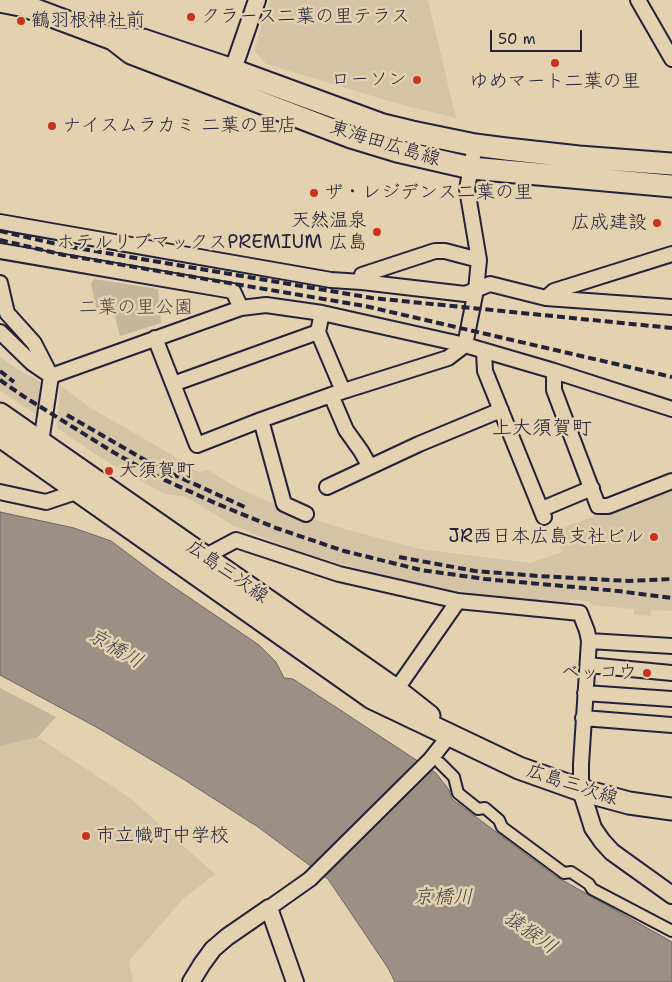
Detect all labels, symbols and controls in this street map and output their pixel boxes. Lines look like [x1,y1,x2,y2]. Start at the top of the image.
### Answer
place label: クラース二葉の里テラス [201,6,410,28]
place label: 鶴羽根神社前 [31,10,145,32]
marker: クラース二葉の里テラス [185,11,197,23]
marker: 鶴羽根神社前 [15,15,27,27]
scale bar [492,20,584,52]
text: 50 m [498,29,536,49]
marker: ゆめマート二葉の里 [549,57,561,69]
place label: ローソン [331,69,407,91]
place label: ゆめマート二葉の里 [470,71,640,93]
marker: ローソン [411,74,423,86]
place label: ナイスムラカミ 二葉の里店 [62,115,296,137]
street label: 東海田広島線 [327,116,443,172]
marker: ナイスムラカミ 二葉の里店 [46,120,58,132]
place label: ザ・レジデンス二葉の里 [324,182,533,204]
marker: ザ・レジデンス二葉の里 [308,187,320,199]
place label: 天然温泉 ホテルリブマックスPREMIUM 広島 [56,210,367,254]
place label: 広成建設 [571,212,647,234]
marker: 広成建設 [651,217,663,229]
marker: 天然温泉 ホテルリブマックスPREMIUM 広島 [371,226,383,238]
park label: 二葉の里公園 [79,297,193,319]
district label: 上大須賀町 [492,417,592,441]
place label: 大須賀町 [119,460,195,482]
marker: 大須賀町 [103,465,115,477]
place label: JR西日本広島支社ビル [448,526,644,548]
marker: JR西日本広島支社ビル [648,531,660,543]
street label: 広島三次線 [182,535,272,609]
water label: 京橋川 [83,624,147,674]
place label: ベッコウ [561,662,637,684]
marker: ベッコウ [641,667,653,679]
street label: 広島三次線 [523,759,621,811]
place label: 市立幟町中学校 [96,825,229,847]
marker: 市立幟町中学校 [80,830,92,842]
water label: 京橋川 [413,886,473,910]
water label: 猿猴川 [499,906,561,960]

